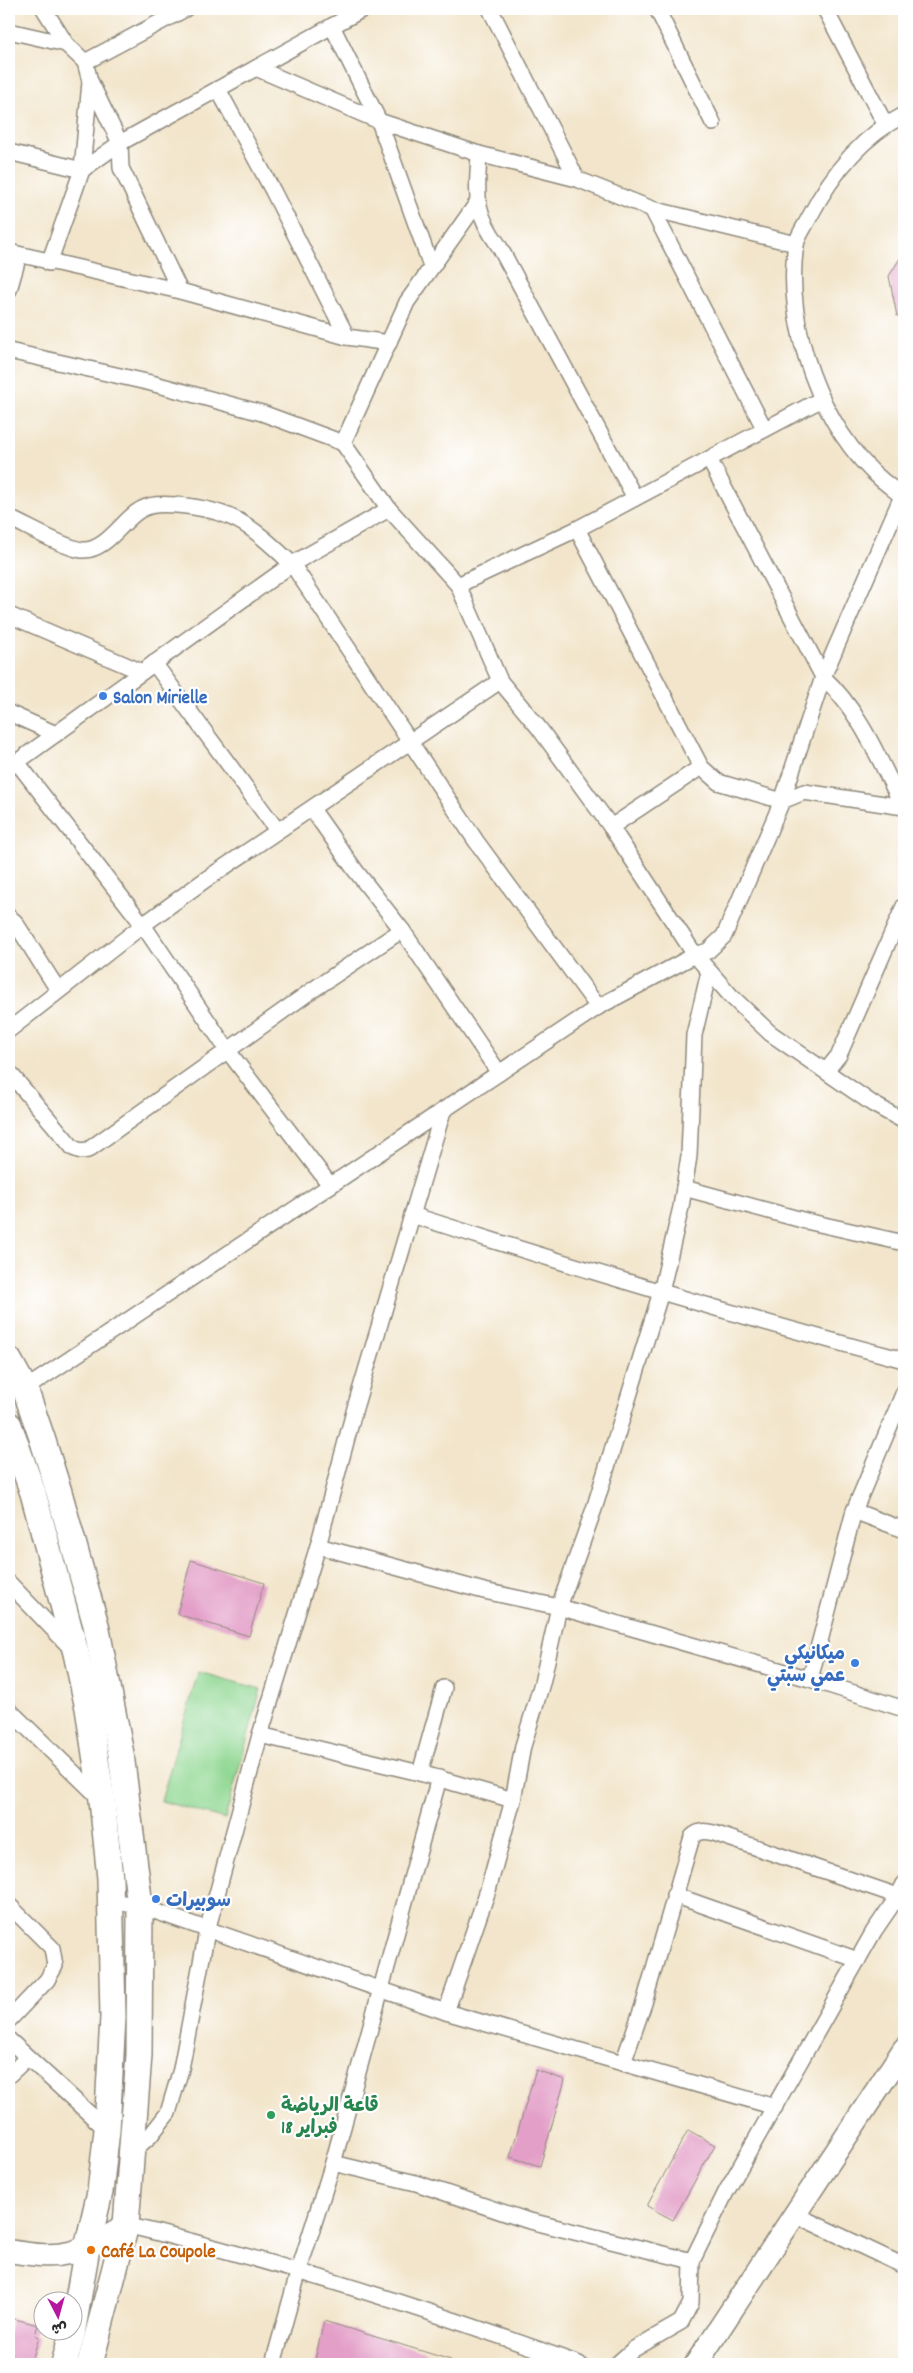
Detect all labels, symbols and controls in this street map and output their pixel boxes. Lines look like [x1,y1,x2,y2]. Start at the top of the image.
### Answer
place label: Salon Mirielle [113,686,207,713]
marker: Salon Mirielle [97,690,109,702]
place label: ميكانيكي عمي سبتي [767,1642,845,1691]
marker: ميكانيكي عمي سبتي [849,1657,861,1669]
place label: سوبيرات [166,1889,231,1916]
marker: سوبيرات [150,1893,162,1905]
place label: قاعة الرياضة 18 فبراير [281,2094,379,2143]
marker: قاعة الرياضة 18 فبراير [265,2109,277,2121]
place label: Café La Coupole [101,2240,216,2267]
marker: Café La Coupole [85,2244,97,2256]
north arrow [32,2290,82,2340]
text: ش [50,2316,68,2338]

